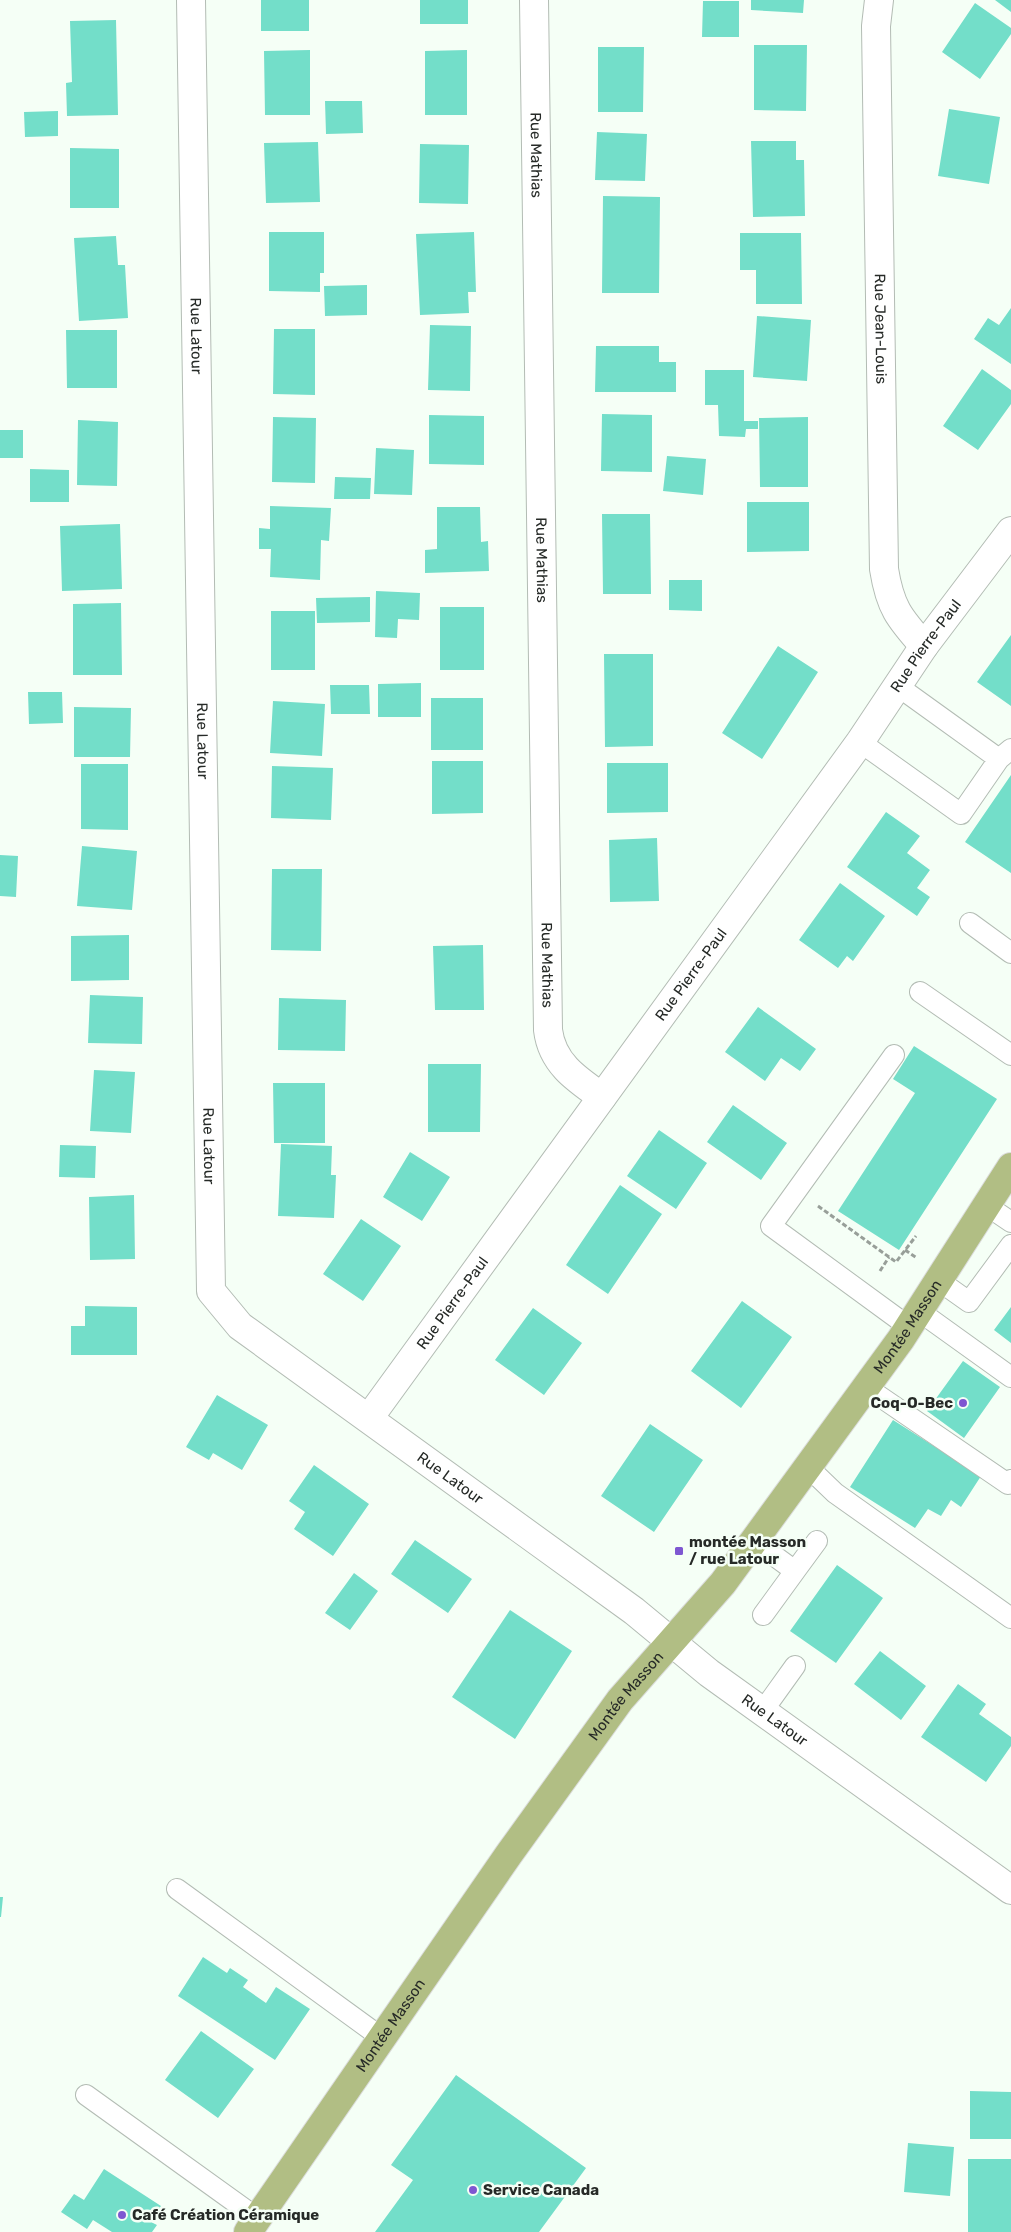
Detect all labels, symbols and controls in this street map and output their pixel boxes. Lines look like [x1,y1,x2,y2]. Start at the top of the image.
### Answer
street label: Rue Mathias [527,112,546,198]
street label: Rue Jean-Louis [871,273,890,385]
street label: Rue Latour [187,297,206,375]
street label: Rue Mathias [532,517,551,603]
street label: Rue Pierre-Paul [887,596,965,696]
street label: Rue Latour [193,702,212,780]
street label: Rue Mathias [538,922,557,1008]
street label: Rue Pierre-Paul [651,925,731,1024]
street label: Rue Latour [199,1107,218,1185]
street label: Rue Pierre-Paul [413,1253,492,1353]
street label: Montée Masson [870,1276,945,1377]
place label: Coq-O-Bec [871,1394,953,1412]
marker: Coq-O-Bec [957,1397,969,1409]
street label: Rue Latour [414,1448,487,1508]
place label: montée Masson / rue Latour [689,1533,806,1568]
marker: montée Masson / rue Latour [673,1545,685,1557]
street label: Montée Masson [585,1648,667,1744]
street label: Rue Latour [738,1690,811,1750]
street label: Montée Masson [352,1975,429,2075]
place label: Service Canada [483,2181,599,2199]
marker: Service Canada [467,2184,479,2196]
place label: Café Création Céramique [132,2206,319,2224]
marker: Café Création Céramique [116,2209,128,2221]

